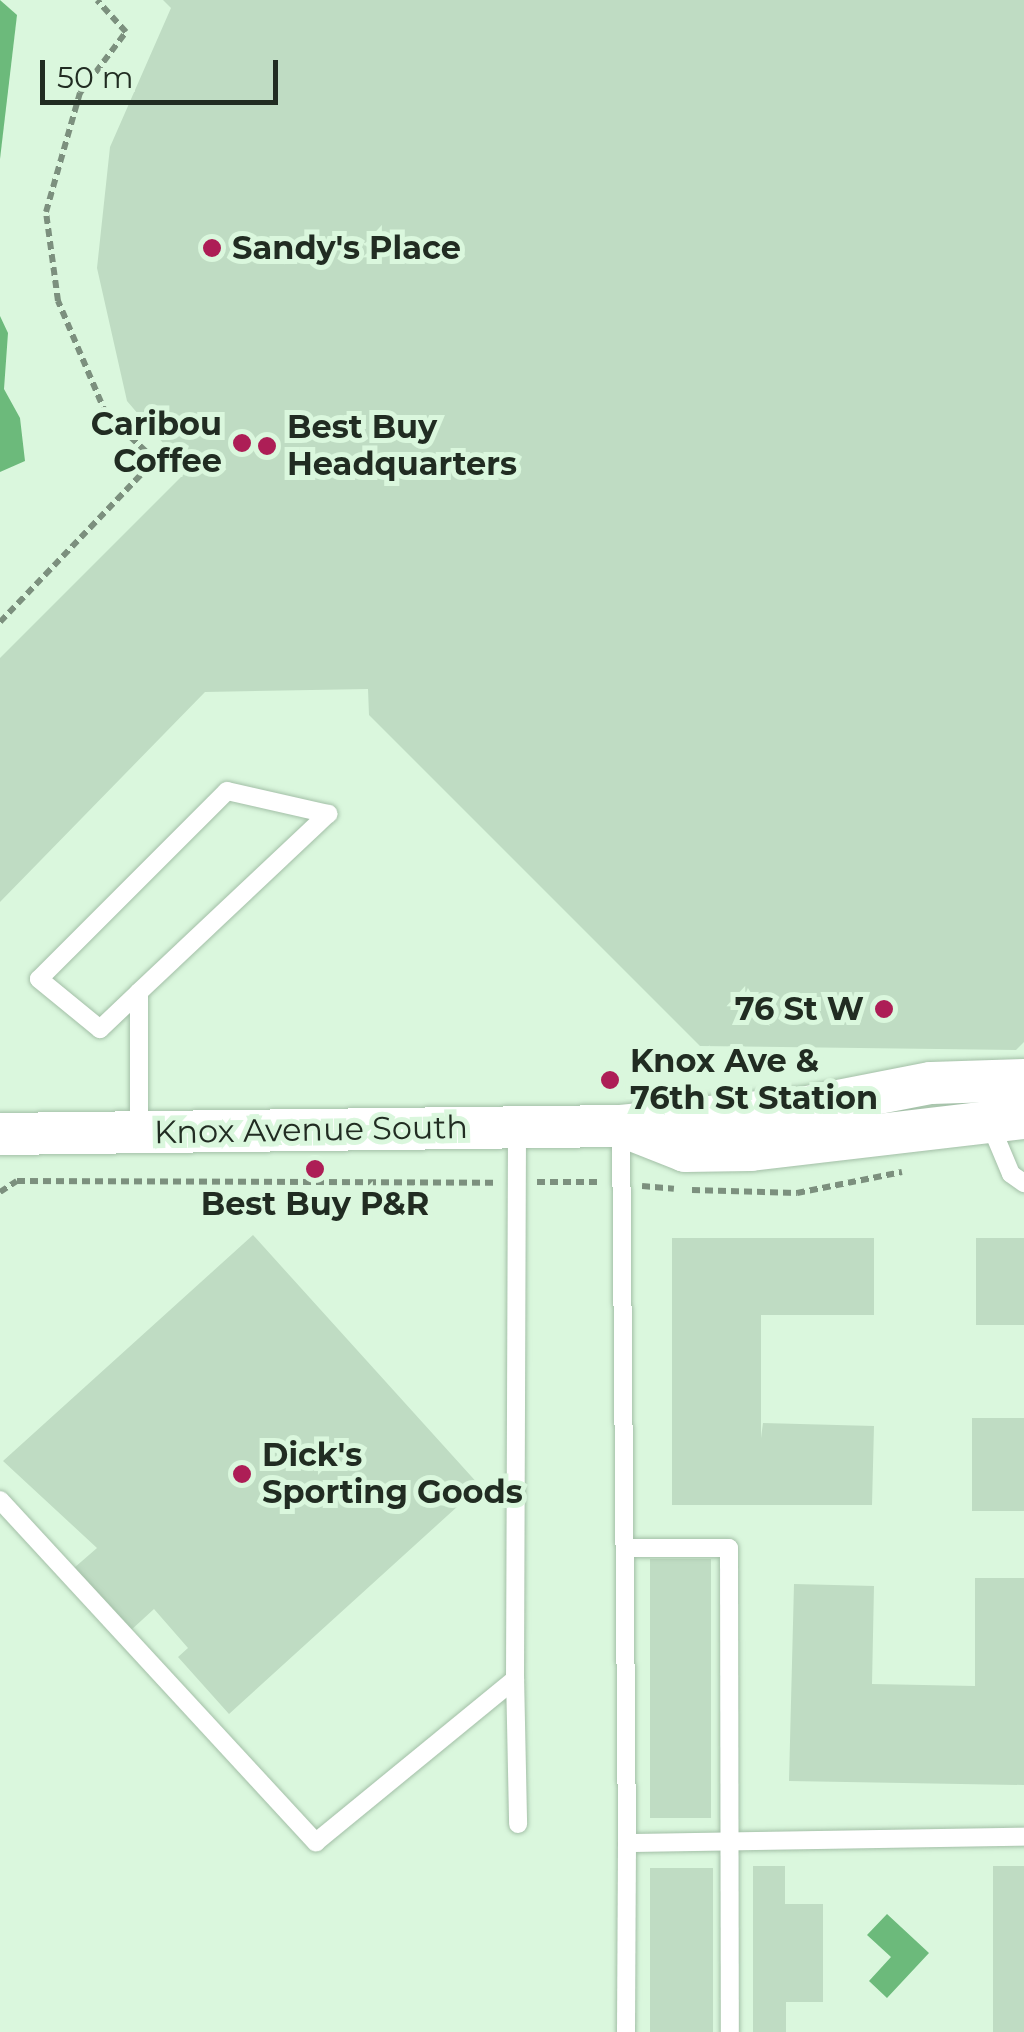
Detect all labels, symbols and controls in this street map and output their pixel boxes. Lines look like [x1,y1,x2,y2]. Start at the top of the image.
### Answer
scale bar [45,40,282,102]
text: 50 m [57,59,134,96]
place label: Sandy's Place [232,229,461,267]
marker: Sandy's Place [201,237,223,259]
place label: Caribou Coffee [91,406,222,481]
place label: Best Buy Headquarters [287,409,517,484]
marker: Caribou Coffee [231,432,253,454]
marker: Best Buy Headquarters [256,435,278,457]
place label: 76 St W [735,990,864,1028]
marker: 76 St W [873,998,895,1020]
place label: Knox Ave & 76th St Station [630,1043,878,1118]
marker: Knox Ave & 76th St Station [599,1069,621,1091]
street label: Knox Avenue South [154,1108,468,1152]
marker: Best Buy P&R [304,1158,326,1180]
place label: Best Buy P&R [201,1185,429,1223]
place label: Dick's Sporting Goods [262,1437,523,1512]
marker: Dick's Sporting Goods [231,1463,253,1485]

